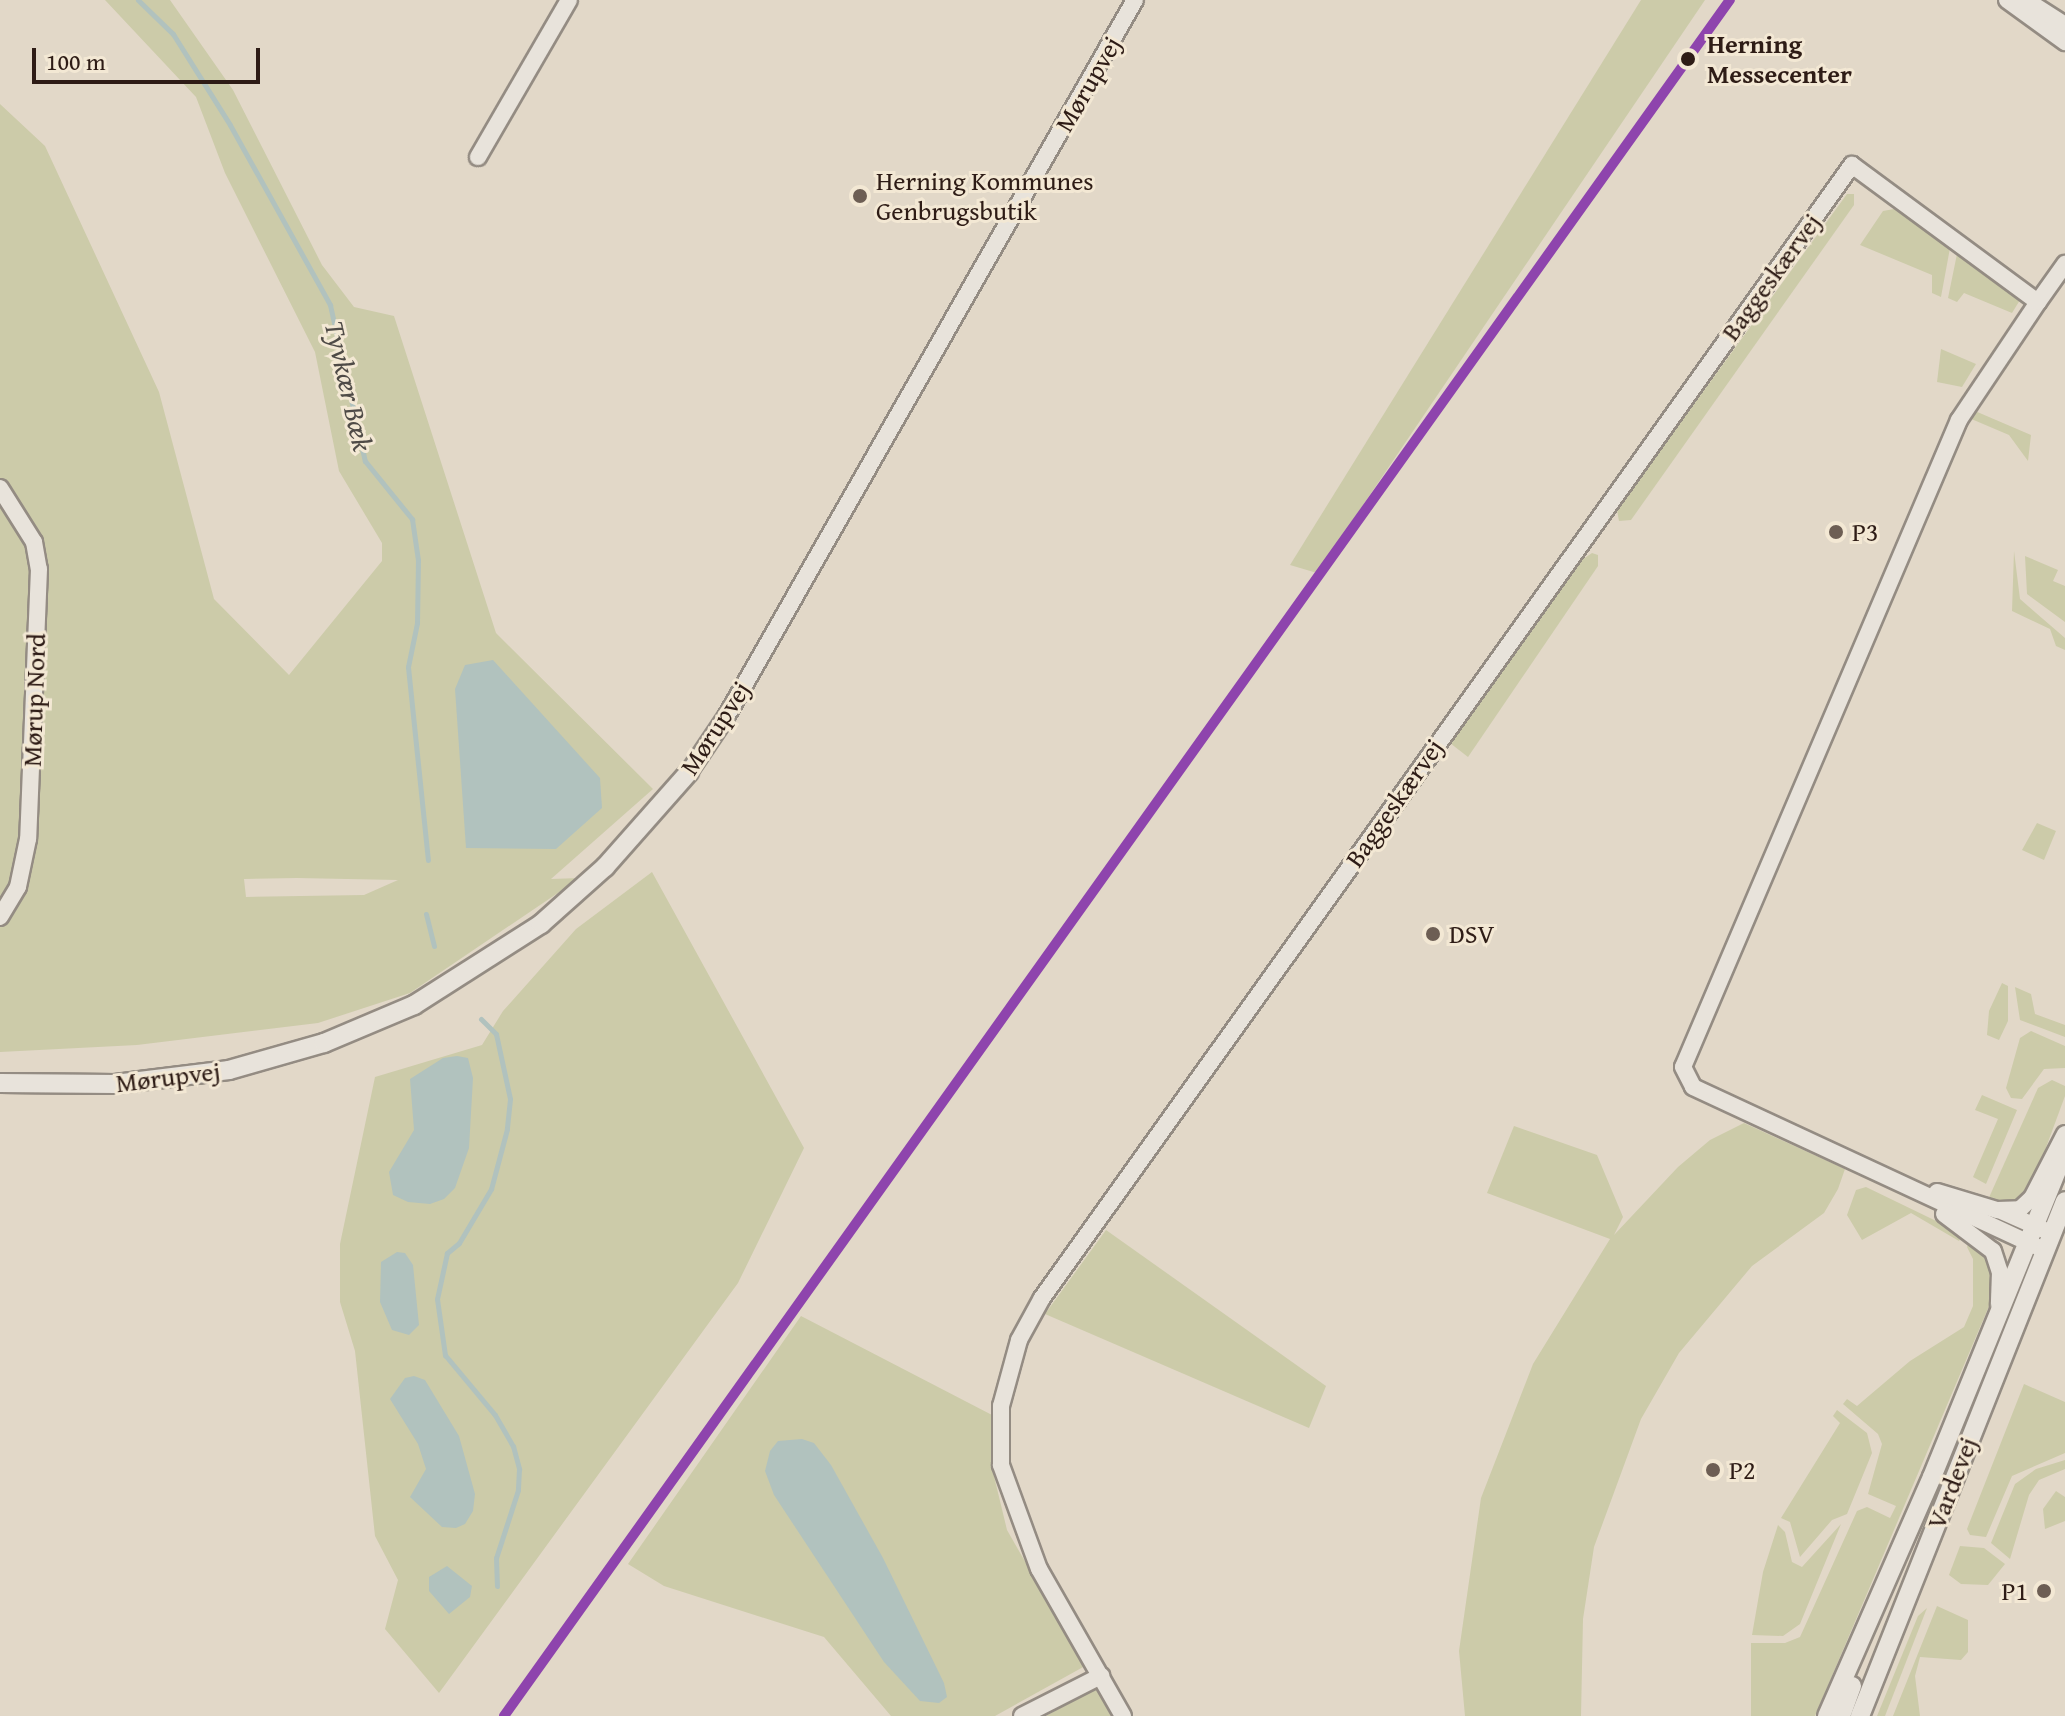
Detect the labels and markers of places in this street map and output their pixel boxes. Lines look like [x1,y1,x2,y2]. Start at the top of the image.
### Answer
place label: Herning Messecenter [1707,28,1852,90]
marker: Herning Messecenter [1676,47,1700,71]
place label: Herning Kommunes Genbrugsbutik [876,165,1094,226]
marker: Herning Kommunes Genbrugsbutik [851,187,869,205]
place label: P3 [1852,516,1878,548]
marker: P3 [1827,523,1845,541]
place label: DSV [1449,918,1495,950]
marker: DSV [1424,925,1442,943]
place label: P2 [1729,1454,1755,1486]
marker: P2 [1704,1461,1722,1479]
place label: P1 [2002,1575,2028,1607]
marker: P1 [2035,1582,2053,1600]

